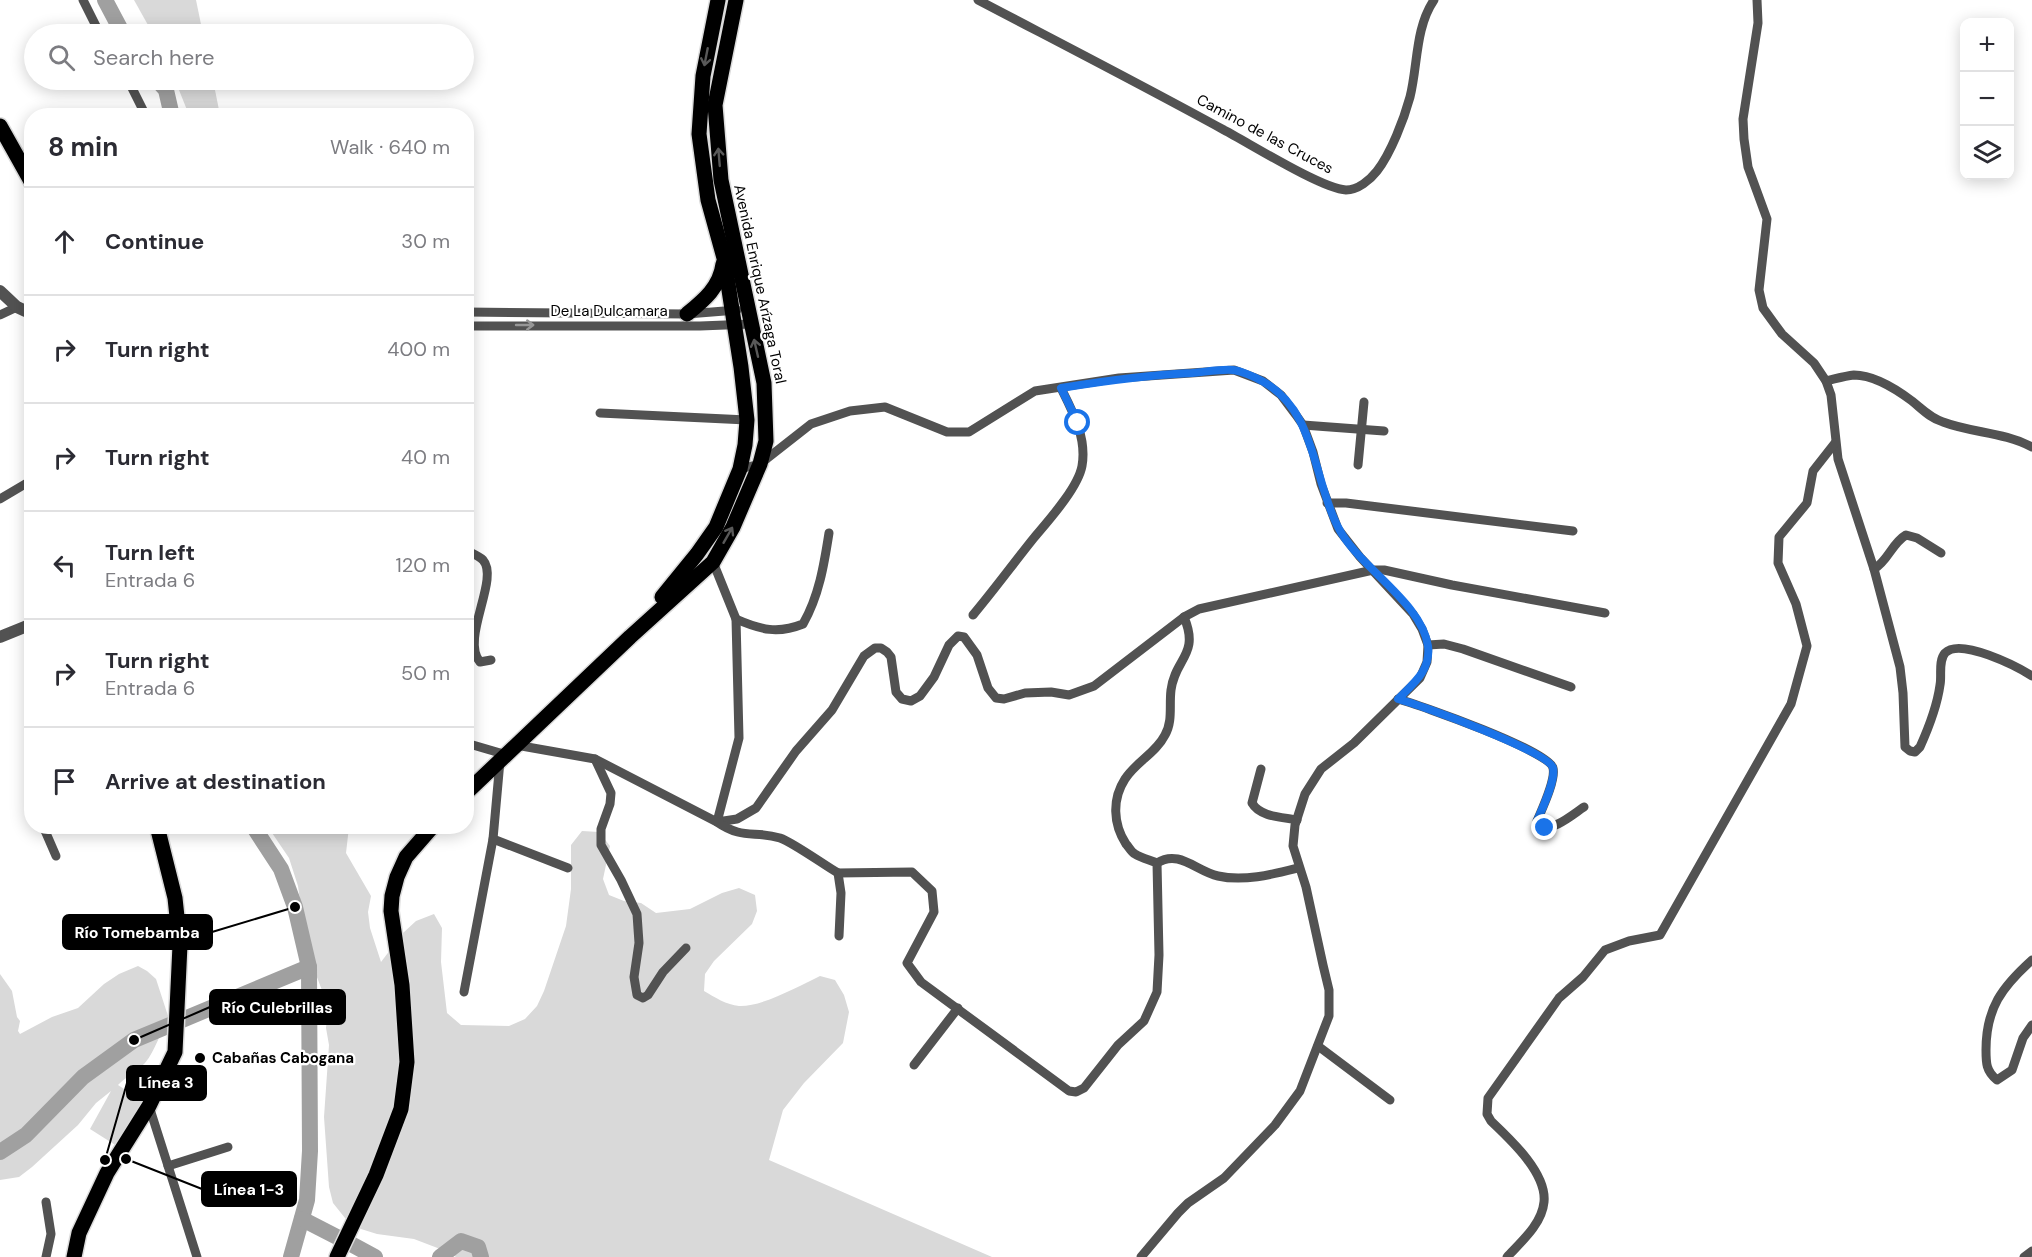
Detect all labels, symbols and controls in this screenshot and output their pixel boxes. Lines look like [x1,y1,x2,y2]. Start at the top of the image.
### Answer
map controls [1960,18,2014,180]
button: + [1960,18,2014,72]
search box [24,24,474,90]
icon: search [45,41,78,74]
text: Search here [93,43,214,72]
one-way arrow [700,47,711,67]
button: − [1960,72,2014,126]
street label: Camino de las Cruces [1193,90,1337,178]
button: layers [1960,126,2014,180]
text: 8 min [48,130,118,164]
text: Walk · 640 m [330,134,450,160]
one-way arrow [713,148,724,167]
street label: Avenida Enrique Arízaga Toral [729,183,791,385]
icon: ahead [48,225,81,258]
text: Continue [105,227,204,256]
text: 30 m [401,228,450,254]
street label: De La Dulcamara [550,301,668,321]
one-way arrow [514,319,534,331]
icon: right [48,333,81,366]
text: Turn right [105,335,210,364]
text: 400 m [387,336,450,362]
one-way arrow [750,339,762,358]
route start [1064,409,1090,435]
icon: right [48,441,81,474]
text: Turn right [105,443,210,472]
text: 40 m [401,444,450,470]
one-way arrow [723,526,734,544]
text: Turn left [105,538,195,567]
icon: left [48,549,81,582]
text: 120 m [396,552,450,578]
text: Entrada 6 [105,567,195,593]
text: Turn right [105,646,210,675]
icon: right [48,657,81,690]
text: 50 m [401,660,450,686]
text: Entrada 6 [105,675,195,701]
icon: arrive [48,765,81,798]
text: Arrive at destination [105,767,326,796]
route end [1531,814,1557,840]
callout: Río Tomebamba [63,915,212,949]
text: Río Tomebamba [74,922,200,943]
callout: Río Culebrillas [210,990,345,1024]
text: Río Culebrillas [221,997,333,1018]
place label: Cabañas Cabogana [212,1048,354,1068]
marker: Cabañas Cabogana [193,1051,207,1065]
callout: Línea 3 [127,1066,206,1100]
text: Línea 3 [138,1072,194,1093]
callout: Línea 1-3 [202,1172,296,1206]
text: Línea 1-3 [214,1179,284,1200]

